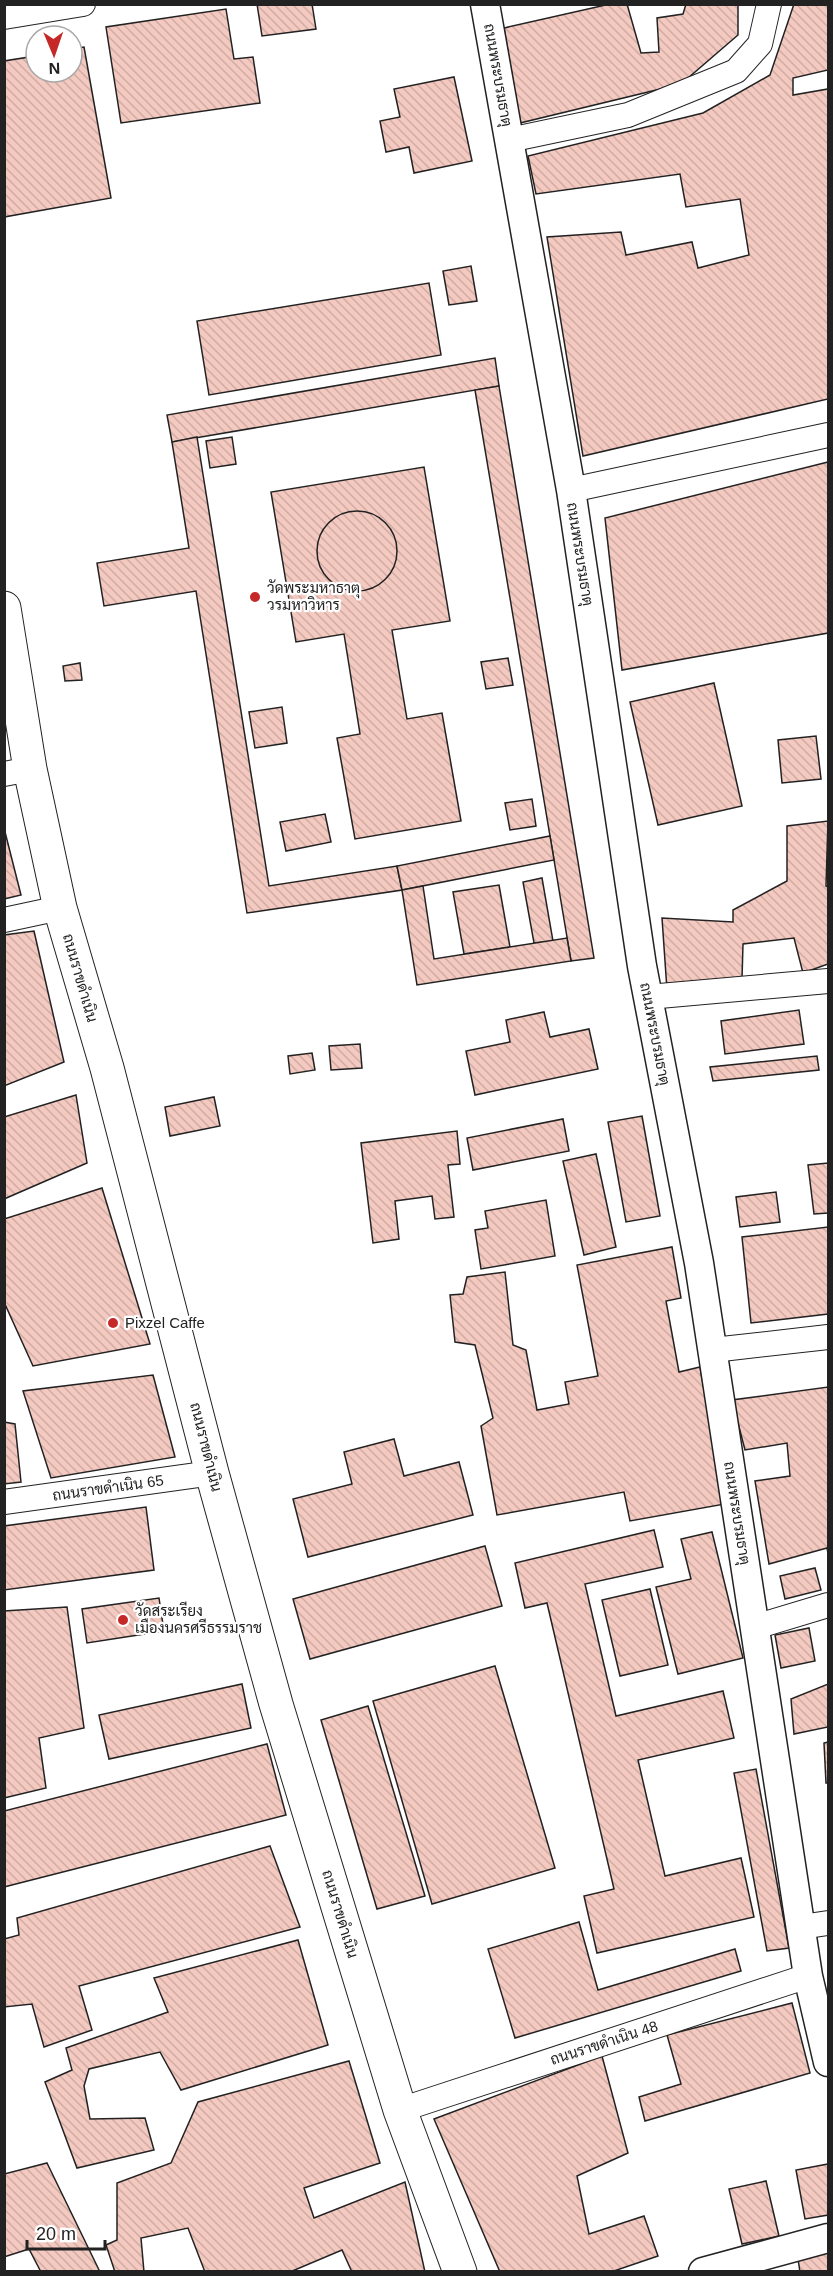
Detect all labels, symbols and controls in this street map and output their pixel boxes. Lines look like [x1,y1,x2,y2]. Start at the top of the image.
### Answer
street label: ถนนพระบรมธาตุ [478,22,516,128]
north arrow [24,24,84,84]
text: N [48,60,61,77]
street label: ถนนพระบรมธาตุ [561,501,597,607]
place label: วัดพระมหาธาตุ วรมหาวิหาร [267,579,360,613]
marker: วัดพระมหาธาตุ วรมหาวิหาร [248,590,262,604]
street label: ถนนราขดำเนิน [60,932,101,1024]
street label: ถนนพระบรมธาตุ [634,981,674,1087]
place label: Pixzel Caffe [125,1314,205,1331]
marker: Pixzel Caffe [106,1316,120,1330]
street label: ถนนราขดำเนิน [187,1401,226,1493]
street label: ถนนพระบรมธาตุ [718,1460,754,1566]
street label: ถนนราขดำเนิน 65 [51,1471,165,1504]
place label: วัดสระเรียง เมืองนครศรีธรรมราช [135,1601,262,1636]
marker: วัดสระเรียง เมืองนครศรีธรรมราช [116,1613,130,1627]
street label: ถนนราขดำเนิน [319,1868,362,1960]
street label: ถนนราขดำเนิน 48 [548,2017,660,2068]
scale bar [27,2213,105,2251]
text: 20 m [36,2224,76,2244]

